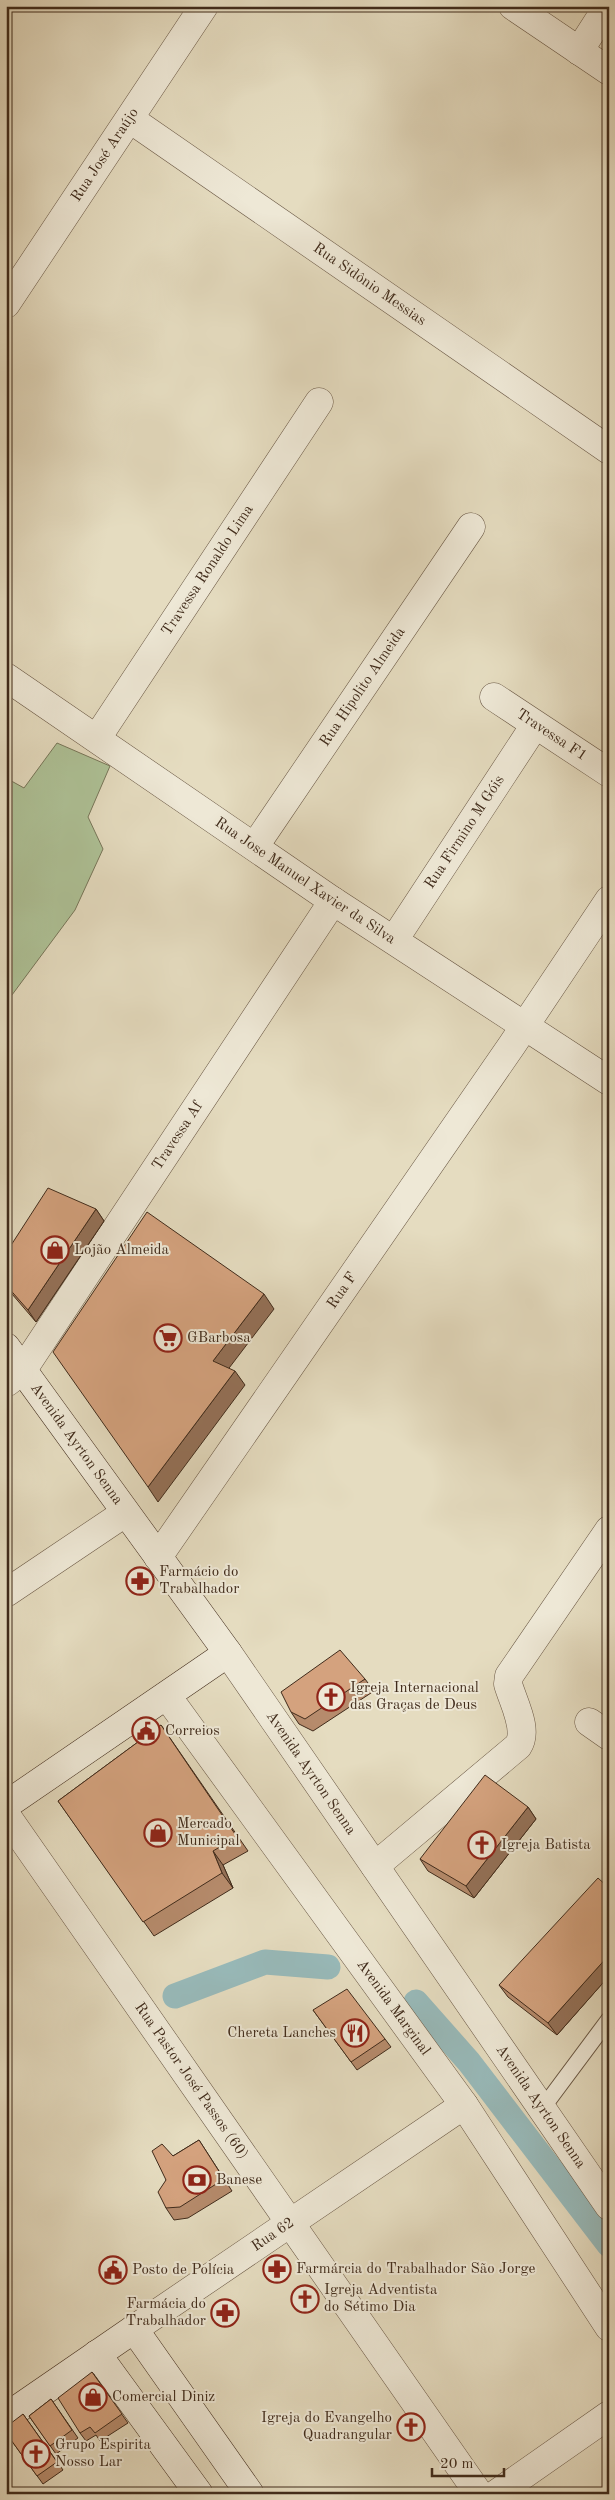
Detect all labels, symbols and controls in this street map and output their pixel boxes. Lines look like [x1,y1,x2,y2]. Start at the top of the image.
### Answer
street label: Rua José Araújo [69,105,141,204]
street label: Rua Sidônio Messias [310,240,429,329]
street label: Travessa Ronaldo Lima [159,502,257,638]
street label: Rua Hipolito Almeida [317,624,409,749]
street label: Travessa F1 [513,706,590,764]
street label: Rua Firmino M Góis [422,773,507,891]
street label: Rua Jose Manuel Xavier da Silva [212,815,398,947]
street label: Travessa Af [150,1098,206,1173]
shop icon: Lojão Almeida [40,1235,70,1265]
place label: Lojão Almeida [74,1243,170,1258]
street label: Rua F [325,1270,360,1311]
supermarket icon: GBarbosa [153,1323,183,1353]
place label: GBarbosa [187,1331,251,1346]
street label: Avenida Ayrton Senna [27,1381,126,1508]
place label: Farmácio do Trabalhador [159,1565,239,1597]
pharmacy icon: Farmácio do Trabalhador [125,1566,155,1596]
place label: Igreja Internacional das Graças de Deus [350,1681,479,1713]
church icon: Igreja Internacional das Graças de Deus [316,1682,346,1712]
street label: Avenida Ayrton Senna [263,1709,359,1838]
public building icon: Correios [131,1716,161,1746]
place label: Correios [165,1724,220,1739]
place label: Mercado Municipal [177,1817,240,1849]
shop icon: Mercado Municipal [143,1818,173,1848]
church icon: Igreja Batista [467,1830,497,1860]
place label: Igreja Batista [501,1838,591,1853]
street label: Avenida Marginal [354,1957,433,2058]
street label: Rua Pastor José Passos (60) [132,2000,251,2162]
restaurant icon: Chereta Lanches [340,2018,370,2048]
place label: Chereta Lanches [227,2026,336,2041]
street label: Avenida Ayrton Senna [493,2042,589,2172]
bank icon: Banese [182,2165,212,2195]
place label: Banese [216,2173,262,2188]
street label: Rua 62 [249,2215,297,2254]
pharmacy icon: Farmárcia do Trabalhador São Jorge [262,2254,292,2284]
public building icon: Posto de Polícia [98,2255,128,2285]
place label: Farmárcia do Trabalhador São Jorge [296,2262,536,2277]
place label: Posto de Polícia [132,2263,235,2278]
place label: Igreja Adventista do Sétimo Dia [324,2283,438,2315]
church icon: Igreja Adventista do Sétimo Dia [290,2284,320,2314]
place label: Farmácia do Trabalhador [126,2297,206,2329]
pharmacy icon: Farmácia do Trabalhador [210,2298,240,2328]
shop icon: Comercial Diniz [78,2382,108,2412]
place label: Comercial Diniz [112,2390,215,2405]
place label: Igreja do Evangelho Quadrangular [261,2411,392,2443]
church icon: Igreja do Evangelho Quadrangular [396,2412,426,2442]
place label: Grupo Espirita Nosso Lar [55,2438,152,2470]
church icon: Grupo Espirita Nosso Lar [21,2439,51,2469]
scale bar [432,2445,505,2477]
text: 20 m [440,2457,474,2472]

